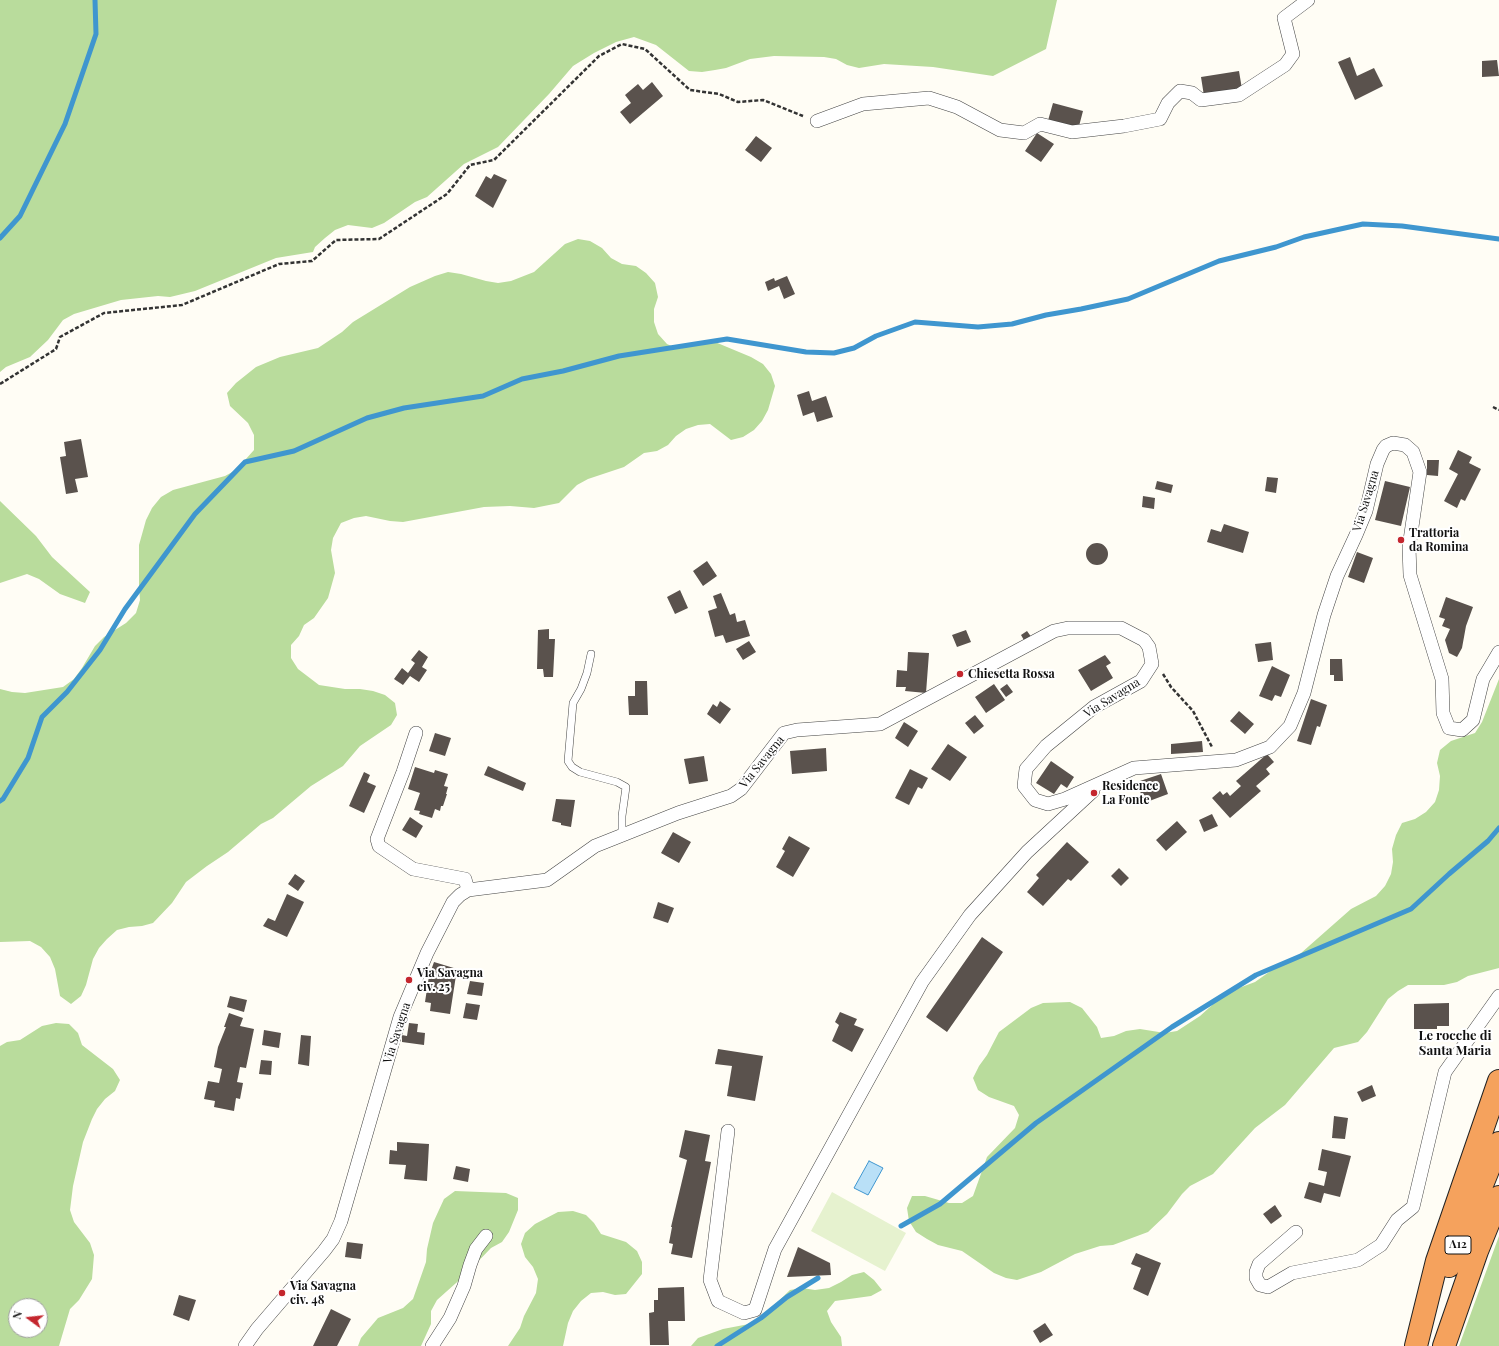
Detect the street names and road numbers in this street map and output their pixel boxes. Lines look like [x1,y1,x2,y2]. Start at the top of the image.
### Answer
street label: Via Savagna [1350,469,1382,533]
street label: Via Savagna [1081,675,1143,721]
street label: Via Savagna [736,733,788,791]
street label: Via Savagna [380,1001,414,1065]
road number: A12 [1445,1236,1471,1254]

